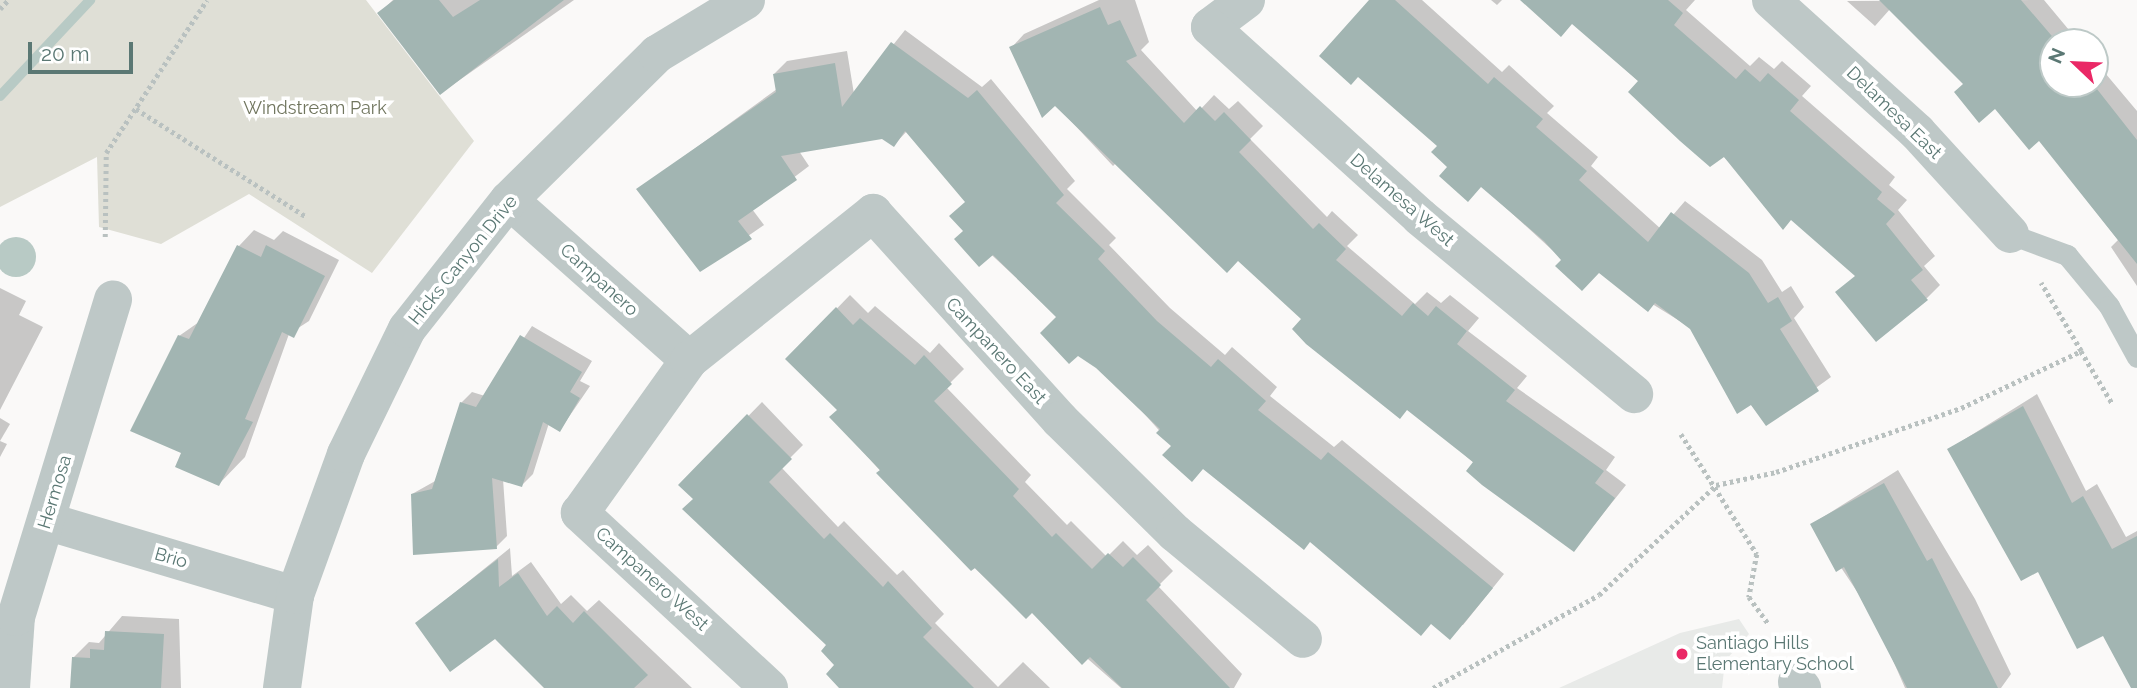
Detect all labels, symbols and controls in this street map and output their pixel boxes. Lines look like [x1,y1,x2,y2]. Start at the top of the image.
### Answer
scale bar [32,28,136,72]
north arrow [2039,28,2109,98]
text: 20 m [41,41,89,66]
text: N [2044,45,2069,67]
street label: Delamesa East [1842,62,1946,164]
park label: Windstream Park [243,97,387,119]
street label: Delamesa West [1345,149,1459,251]
street label: Hicks Canyon Drive [404,191,522,329]
street label: Campanero [556,239,642,321]
street label: Campanero East [941,293,1051,409]
street label: Hermosa [34,453,76,531]
street label: Campanero West [591,522,713,636]
street label: Brio [152,543,190,573]
place label: Santiago Hills Elementary School [1696,633,1854,676]
marker: Santiago Hills Elementary School [1674,646,1690,662]

